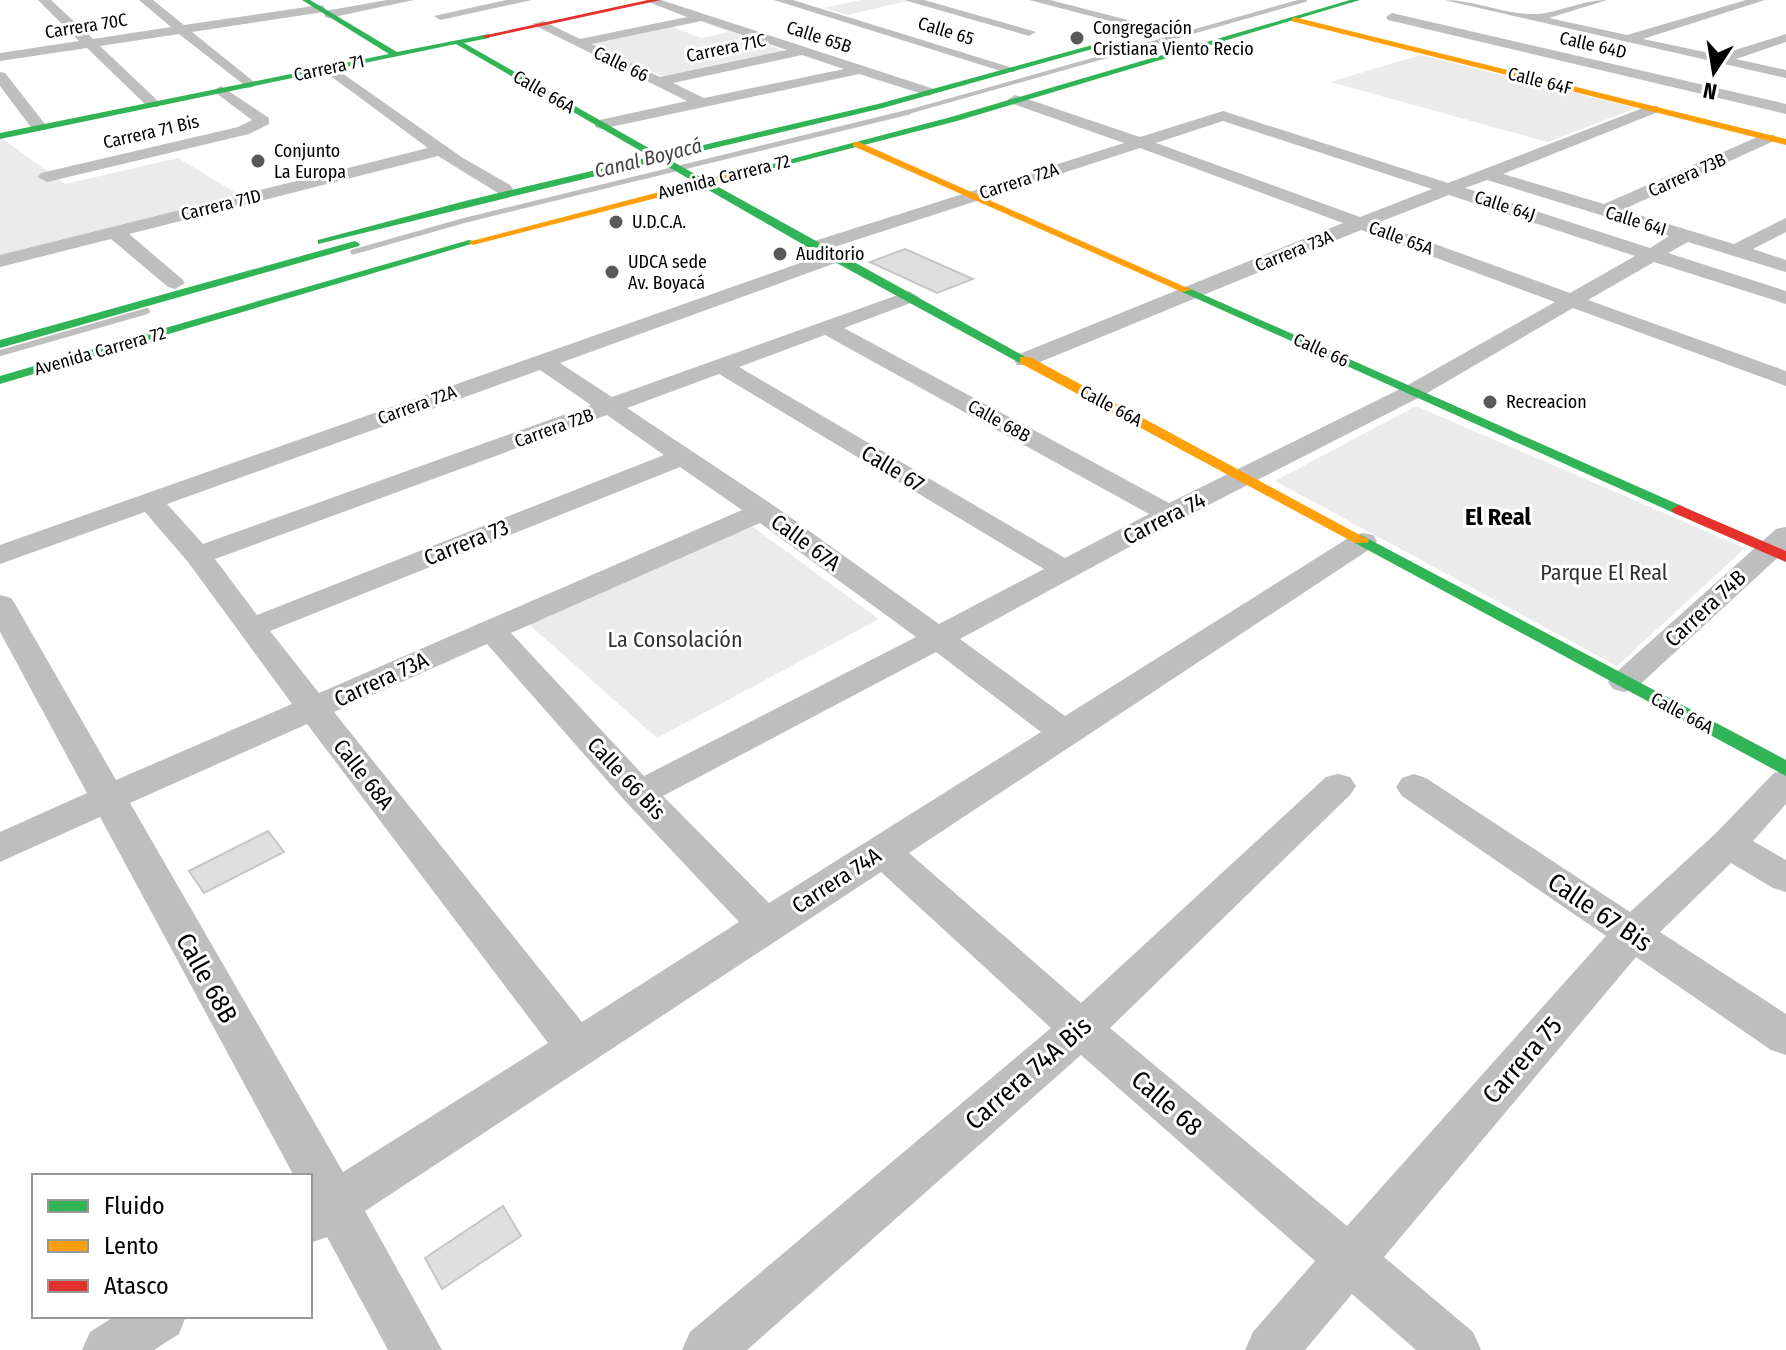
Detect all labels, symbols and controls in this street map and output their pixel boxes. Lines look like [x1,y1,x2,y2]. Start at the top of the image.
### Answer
street label: Carrera 70C [43,9,129,43]
street label: Calle 65 [915,12,977,50]
street label: Calle 65B [784,16,854,58]
place label: Congregación Cristiana Viento Recio [1093,17,1254,60]
street label: Calle 64D [1557,27,1629,63]
street label: Carrera 71C [684,29,768,67]
marker: Congregación Cristiana Viento Recio [1068,29,1086,47]
north arrow [1674,32,1754,112]
street label: Calle 66 [590,41,652,87]
street label: Carrera 71 [292,50,366,86]
street label: Calle 64F [1505,62,1575,100]
street label: Calle 66A [509,66,579,119]
text: N [1701,76,1719,106]
street label: Carrera 71 Bis [101,110,201,154]
water label: Canal Boyacá [592,133,704,183]
place label: Conjunto La Europa [274,140,346,183]
street label: Carrera 73B [1645,148,1729,202]
street label: Avenida Carrera 72 [656,150,792,204]
marker: Conjunto La Europa [249,152,267,170]
street label: Carrera 72A [977,158,1062,204]
street label: Carrera 71D [179,184,263,226]
street label: Calle 64J [1472,186,1538,226]
street label: Calle 64I [1603,201,1669,241]
place label: U.D.C.A. [632,211,686,233]
marker: U.D.C.A. [607,213,625,231]
street label: Calle 65A [1366,216,1437,260]
street label: Carrera 73A [1252,225,1337,277]
place label: Auditorio [796,243,864,265]
marker: Auditorio [771,245,789,263]
place label: UDCA sede Av. Boyacá [628,251,707,294]
marker: UDCA sede Av. Boyacá [603,263,621,281]
street label: Avenida Carrera 72 [32,322,168,380]
street label: Calle 66 [1290,328,1352,372]
street label: Carrera 72A [375,380,460,429]
street label: Calle 66A [1076,380,1146,432]
place label: Recreacion [1506,391,1587,413]
marker: Recreacion [1481,393,1499,411]
street label: Calle 68B [964,395,1034,447]
street label: Carrera 72B [512,404,597,452]
street label: Calle 67 [856,439,929,498]
street label: Carrera 74 [1118,486,1210,551]
district label: El Real [1465,503,1531,531]
street label: Calle 67A [766,508,846,577]
street label: Carrera 73 [420,513,512,572]
park label: Parque El Real [1540,559,1668,586]
street label: Carrera 74B [1659,564,1752,653]
park label: La Consolación [607,626,743,653]
street label: Carrera 73A [330,646,433,713]
street label: Calle 66A [1647,687,1717,739]
street label: Calle 66 Bis [582,731,672,825]
street label: Calle 68A [328,733,400,815]
street label: Carrera 74A [787,841,886,919]
street label: Calle 67 Bis [1542,866,1658,959]
street label: Calle 68B [169,928,244,1029]
street label: Carrera 74A Bis [959,1010,1098,1137]
street label: Carrera 75 [1476,1010,1569,1110]
street label: Calle 68 [1125,1064,1208,1143]
legend [32,1174,312,1318]
text: Fluido [104,1192,165,1220]
text: Lento [104,1232,159,1260]
text: Atasco [104,1272,169,1300]

